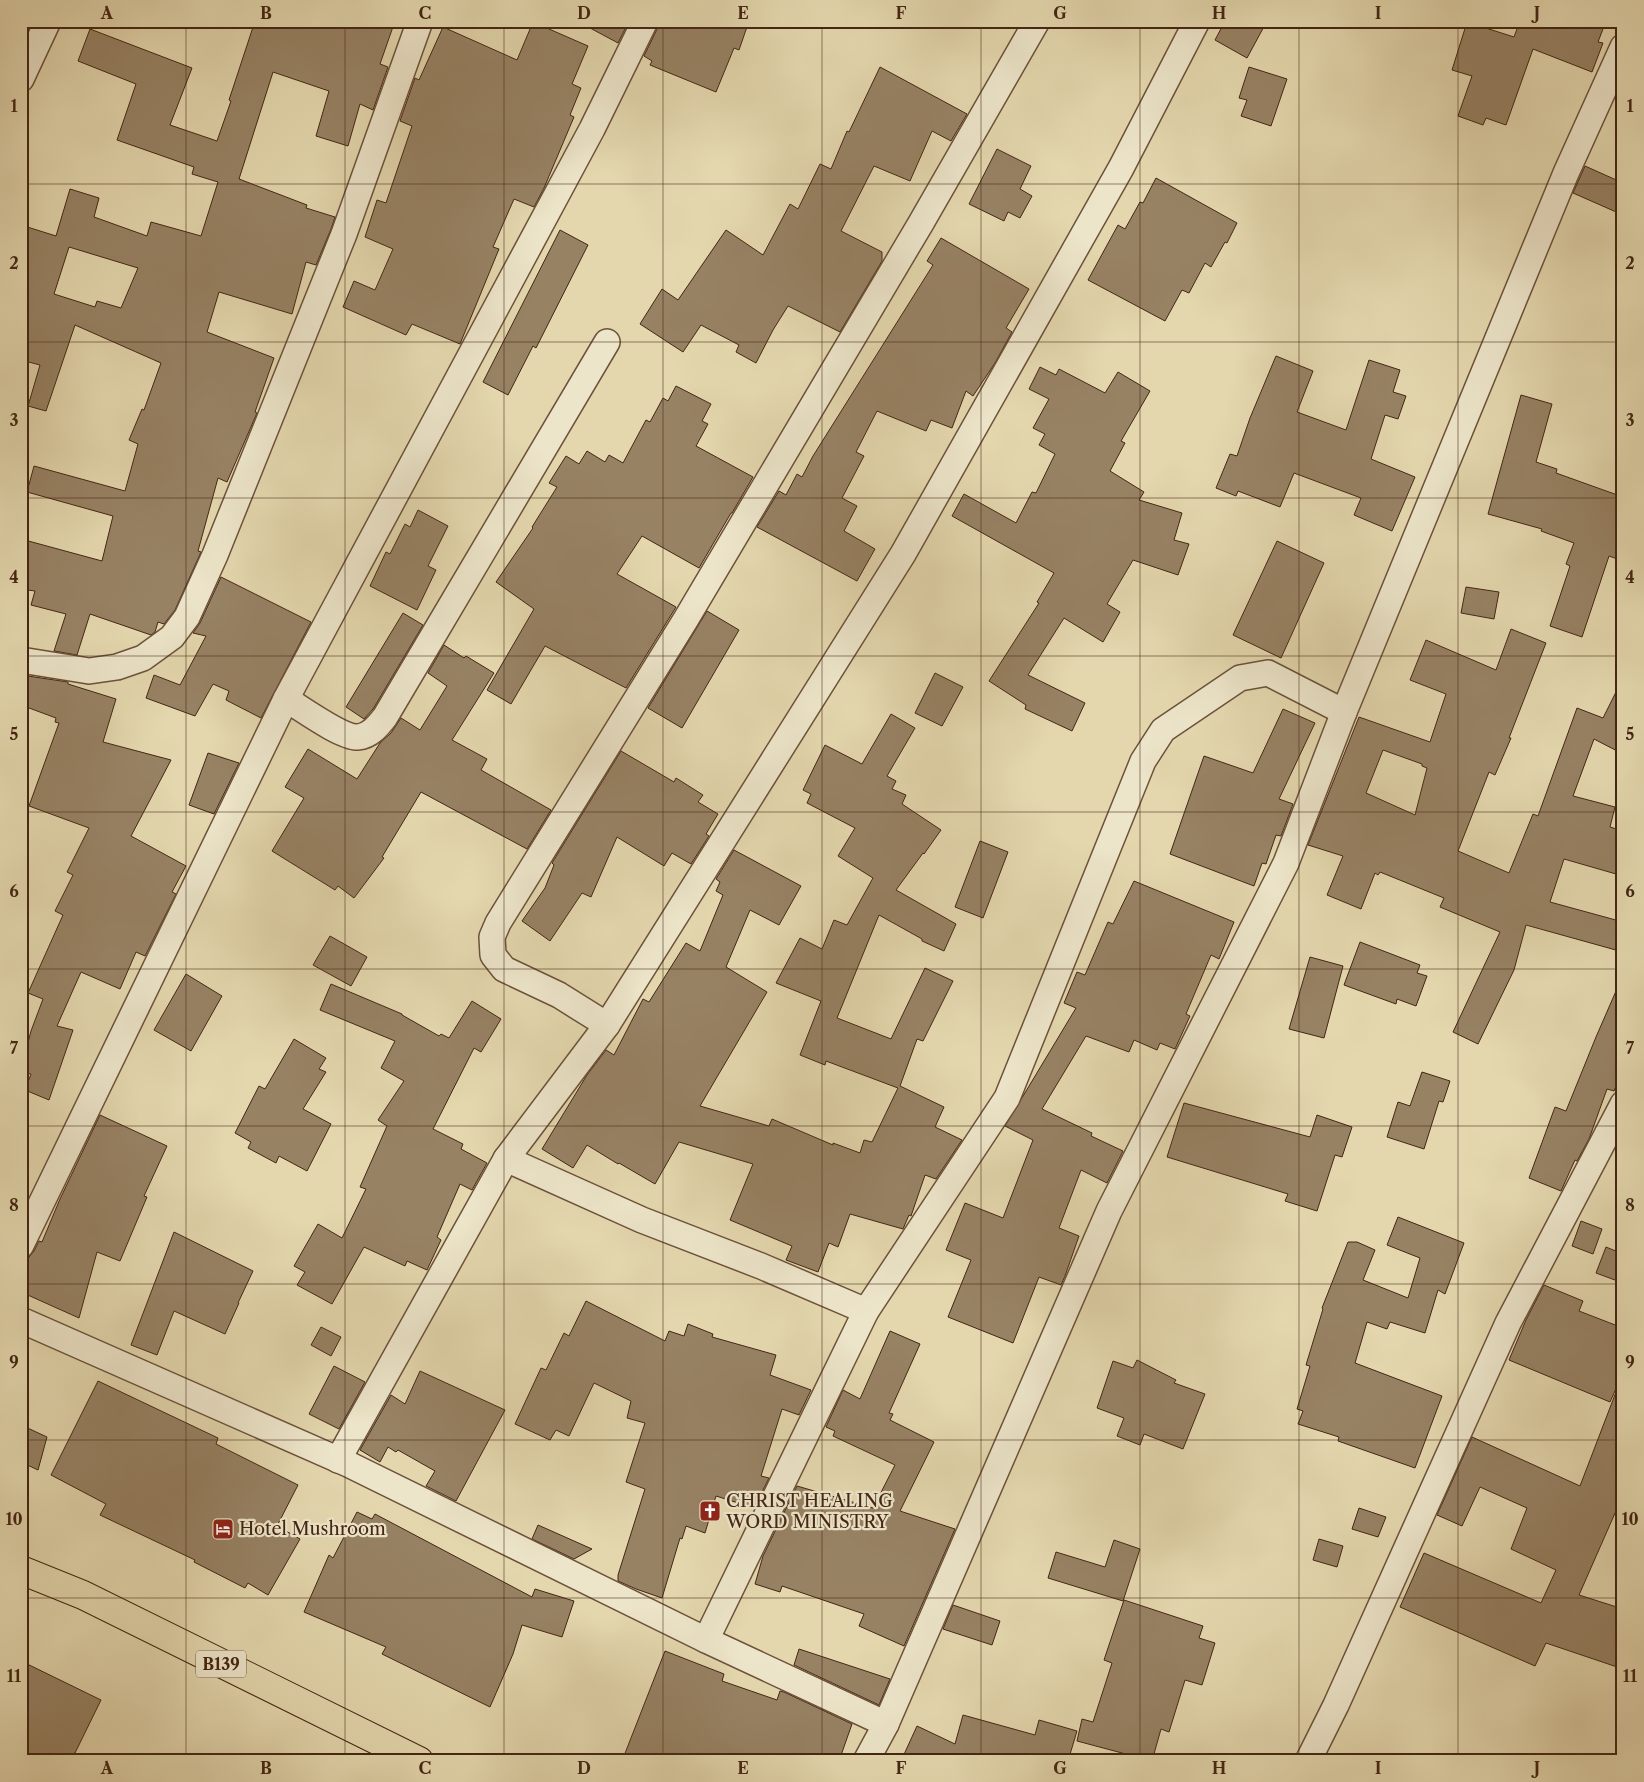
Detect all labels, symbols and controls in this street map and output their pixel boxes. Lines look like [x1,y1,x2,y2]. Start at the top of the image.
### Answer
text: A [100,3,114,23]
text: B [260,3,272,23]
text: C [419,3,431,23]
text: D [577,3,591,23]
text: E [737,3,749,23]
text: F [896,3,907,23]
text: G [1053,3,1067,23]
text: H [1212,3,1226,23]
text: I [1375,3,1382,23]
text: J [1531,3,1540,23]
text: 1 [10,96,18,116]
text: 1 [1626,96,1634,116]
text: 2 [9,253,19,273]
text: 2 [1625,253,1635,273]
text: 3 [9,410,19,430]
text: 3 [1625,410,1635,430]
text: 4 [9,567,19,587]
text: 4 [1625,567,1635,587]
text: 5 [10,724,19,744]
text: 5 [1626,724,1635,744]
text: 6 [9,881,19,901]
text: 6 [1625,881,1635,901]
text: 7 [10,1038,19,1058]
text: 7 [1626,1038,1635,1058]
text: 8 [9,1195,19,1215]
text: 8 [1625,1195,1635,1215]
text: 9 [9,1352,19,1372]
text: 9 [1625,1352,1635,1372]
place label: CHRIST HEALING WORD MINISTRY [725,1490,893,1533]
church icon: CHRIST HEALING WORD MINISTRY [698,1499,722,1523]
text: 10 [5,1509,23,1529]
text: 10 [1621,1509,1639,1529]
hotel icon: Hotel Mushroom [211,1517,235,1541]
place label: Hotel Mushroom [239,1518,386,1540]
road number: B139 [196,1650,246,1678]
text: 11 [7,1666,22,1686]
text: 11 [1623,1666,1638,1686]
text: A [100,1758,114,1778]
text: B [260,1758,272,1778]
text: C [419,1758,431,1778]
text: D [577,1758,591,1778]
text: E [737,1758,749,1778]
text: F [896,1758,907,1778]
text: G [1053,1758,1067,1778]
text: H [1212,1758,1226,1778]
text: I [1375,1758,1382,1778]
text: J [1531,1758,1540,1778]

